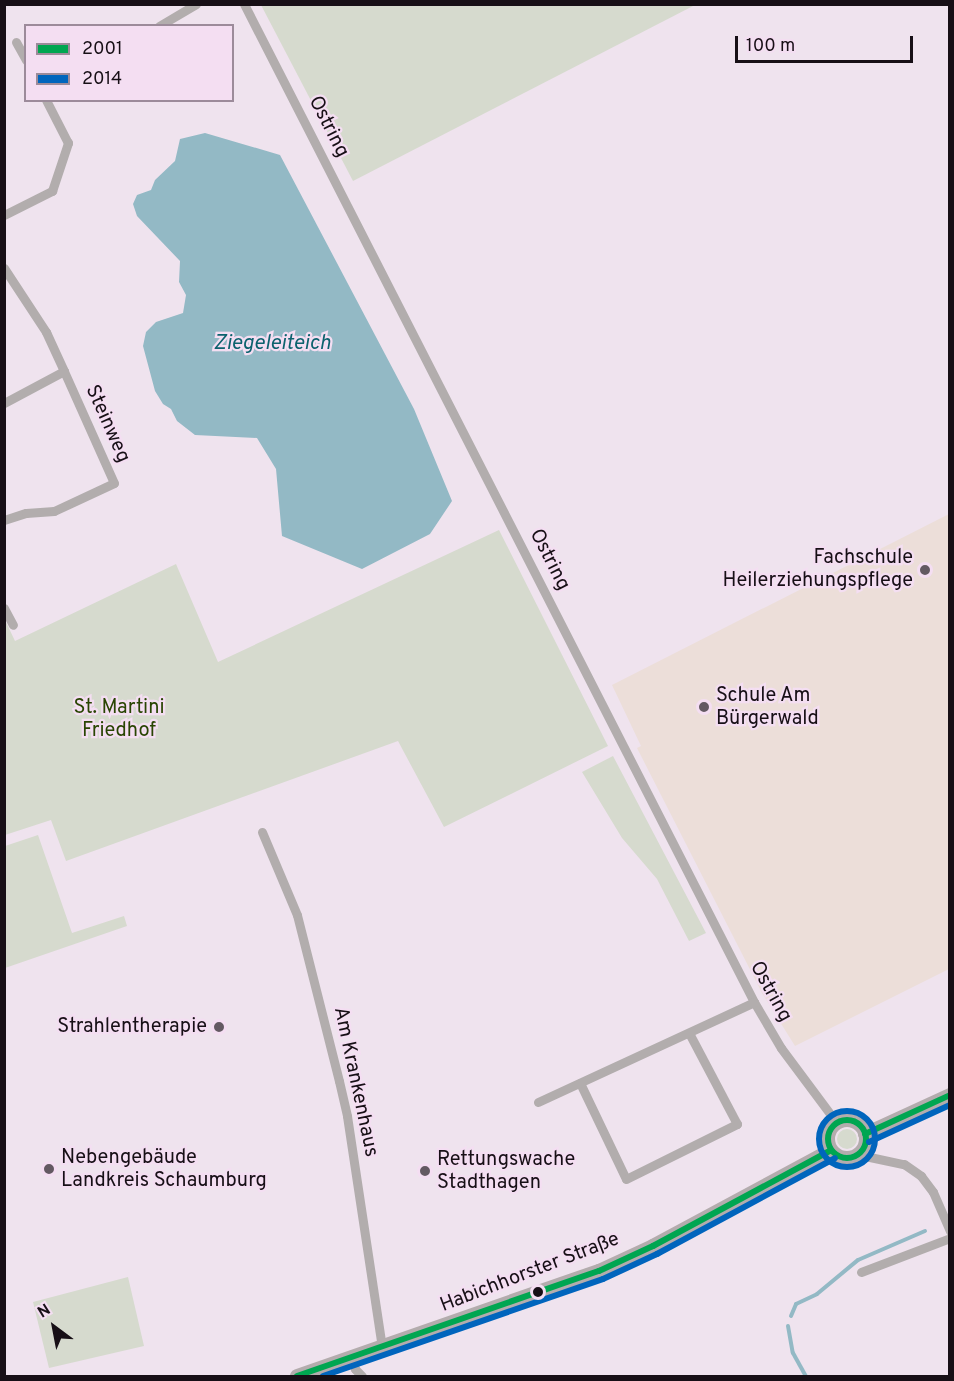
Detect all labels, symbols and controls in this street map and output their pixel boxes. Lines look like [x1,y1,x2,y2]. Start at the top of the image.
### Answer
legend [24,24,234,102]
scale bar [738,24,916,62]
text: 100 m [746,35,795,58]
text: 2001 [82,38,123,61]
text: 2014 [82,68,122,91]
street label: Ostring [302,92,354,162]
water label: Ziegeleiteich [213,331,331,357]
street label: Steinweg [79,381,135,467]
street label: Ostring [523,525,575,595]
place label: Fachschule Heilerziehungspflege [722,546,913,593]
marker: Fachschule Heilerziehungspflege [918,563,932,577]
place label: Schule Am Bürgerwald [716,684,819,731]
park label: St. Martini Friedhof [73,697,165,744]
marker: Schule Am Bürgerwald [697,700,711,714]
street label: Ostring [744,957,796,1027]
street label: Am Krankenhaus [327,1005,383,1159]
place label: Strahlentherapie [57,1015,207,1039]
marker: Strahlentherapie [212,1020,226,1034]
place label: Nebengebäude Landkreis Schaumburg [61,1146,267,1193]
place label: Rettungswache Stadthagen [437,1148,575,1195]
marker: Nebengebäude Landkreis Schaumburg [42,1162,56,1176]
marker: Rettungswache Stadthagen [418,1164,432,1178]
street label: Habichhorster Straße [437,1228,623,1318]
unlabelled marker [532,1286,544,1298]
north arrow [24,1297,84,1357]
text: N [34,1300,55,1323]

